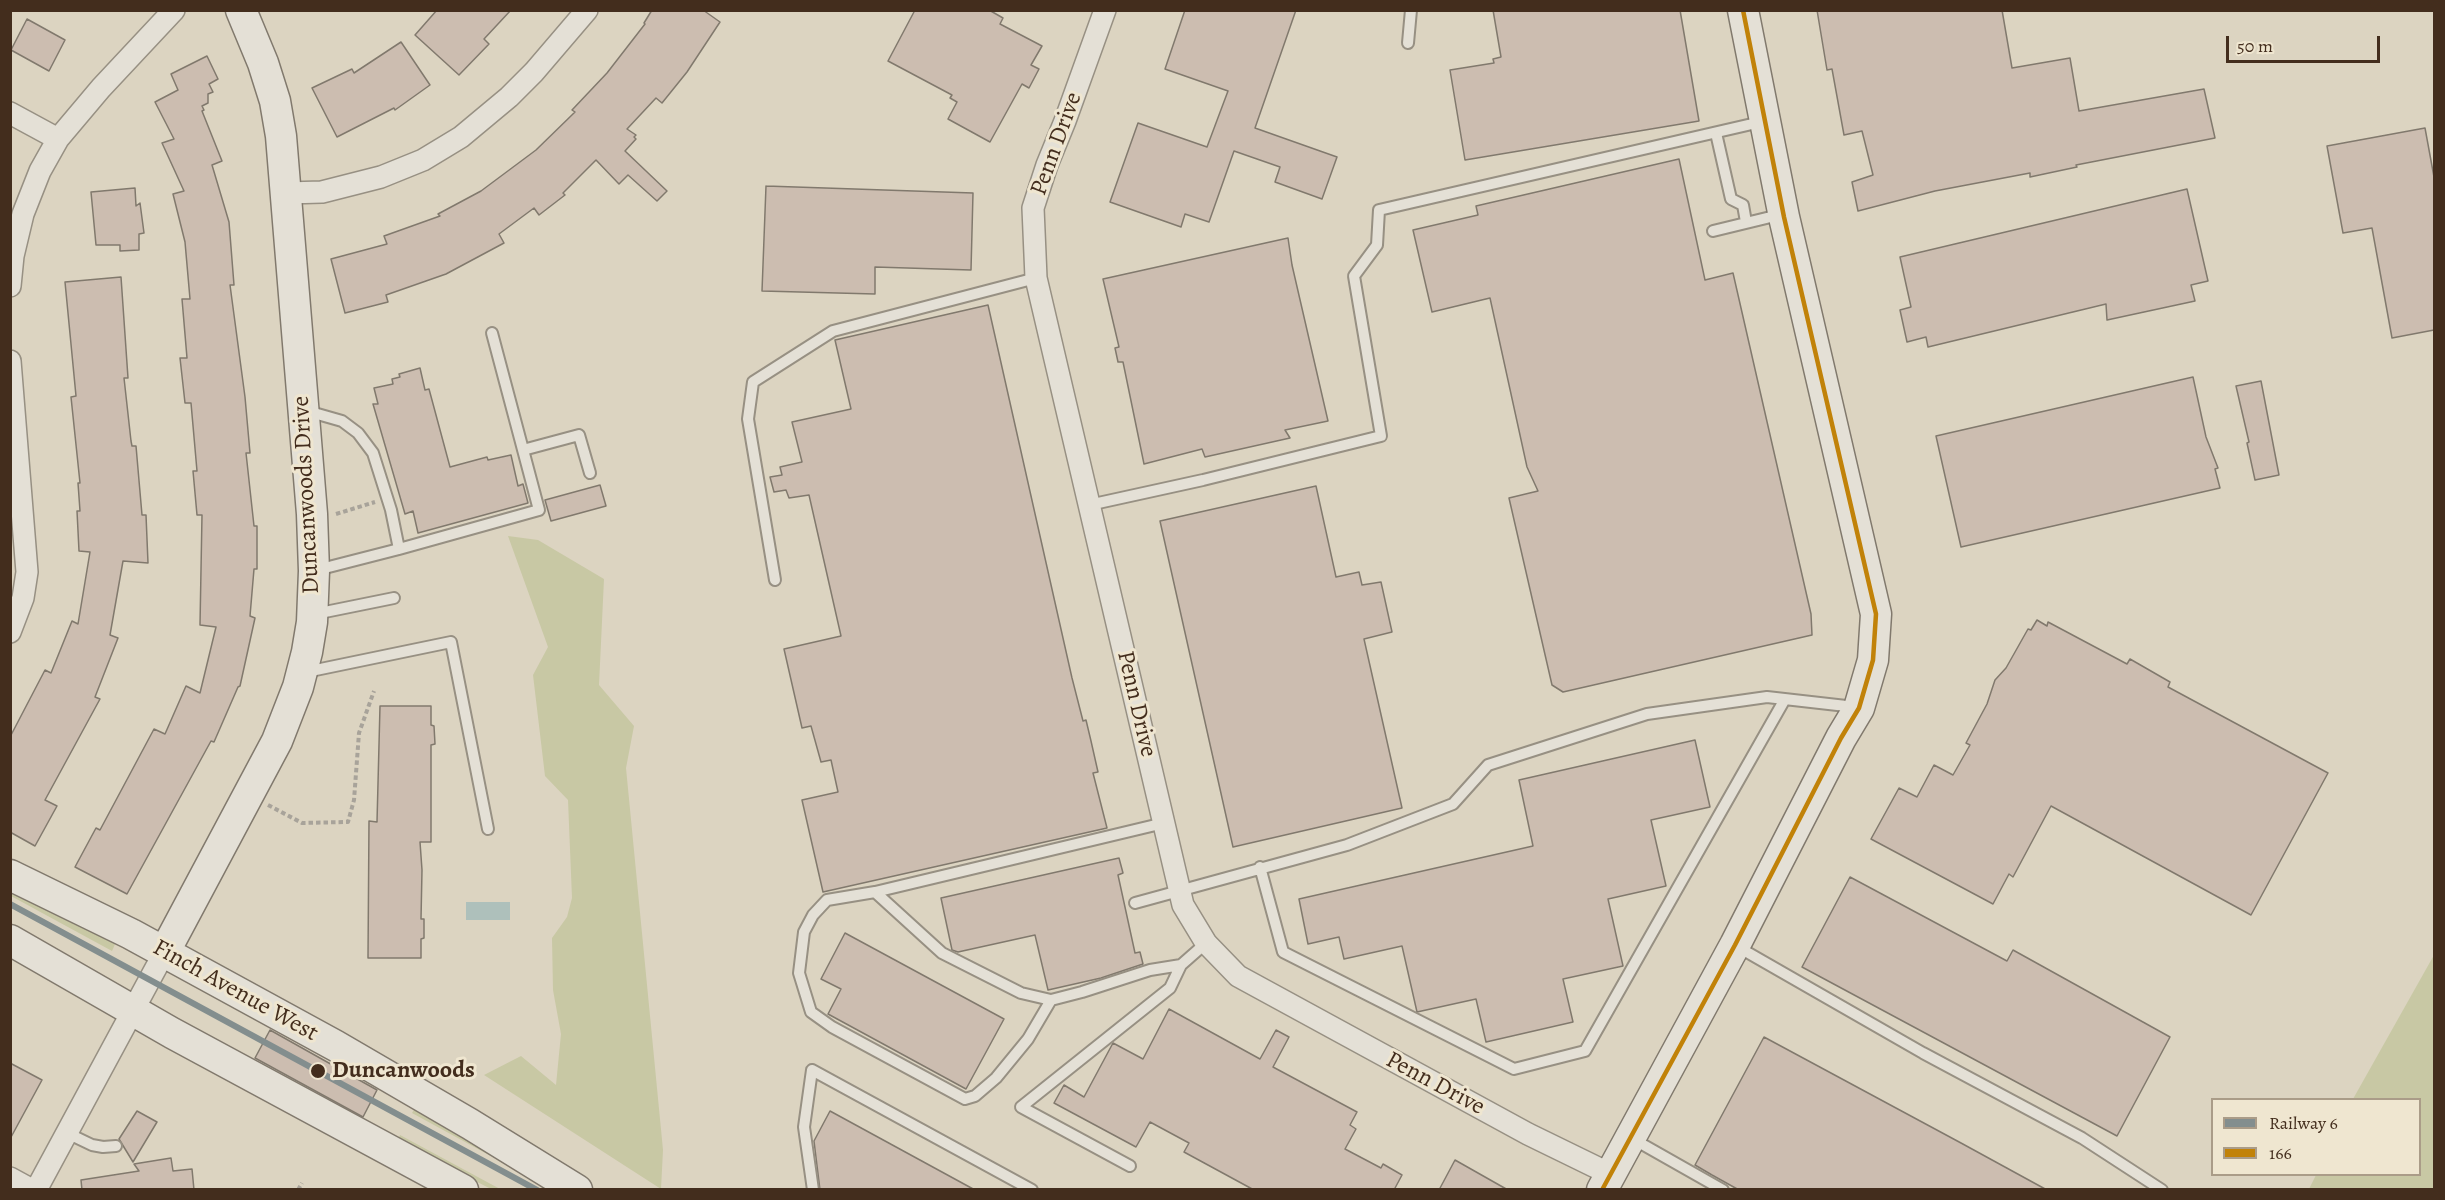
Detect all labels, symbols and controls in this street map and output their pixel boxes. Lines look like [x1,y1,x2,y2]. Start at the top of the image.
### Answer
scale bar [2229,24,2384,62]
text: 50 m [2237,34,2273,58]
street label: Penn Drive [1025,88,1089,200]
street label: Duncanwoods Drive [287,395,327,595]
street label: Penn Drive [1110,648,1162,760]
street label: Finch Avenue West [147,934,323,1048]
street label: Penn Drive [1381,1046,1489,1122]
place label: Duncanwoods [332,1057,475,1085]
marker: Duncanwoods [309,1062,327,1080]
legend [2211,1098,2421,1176]
text: Railway 6 [2269,1111,2338,1135]
text: 166 [2269,1141,2292,1165]

